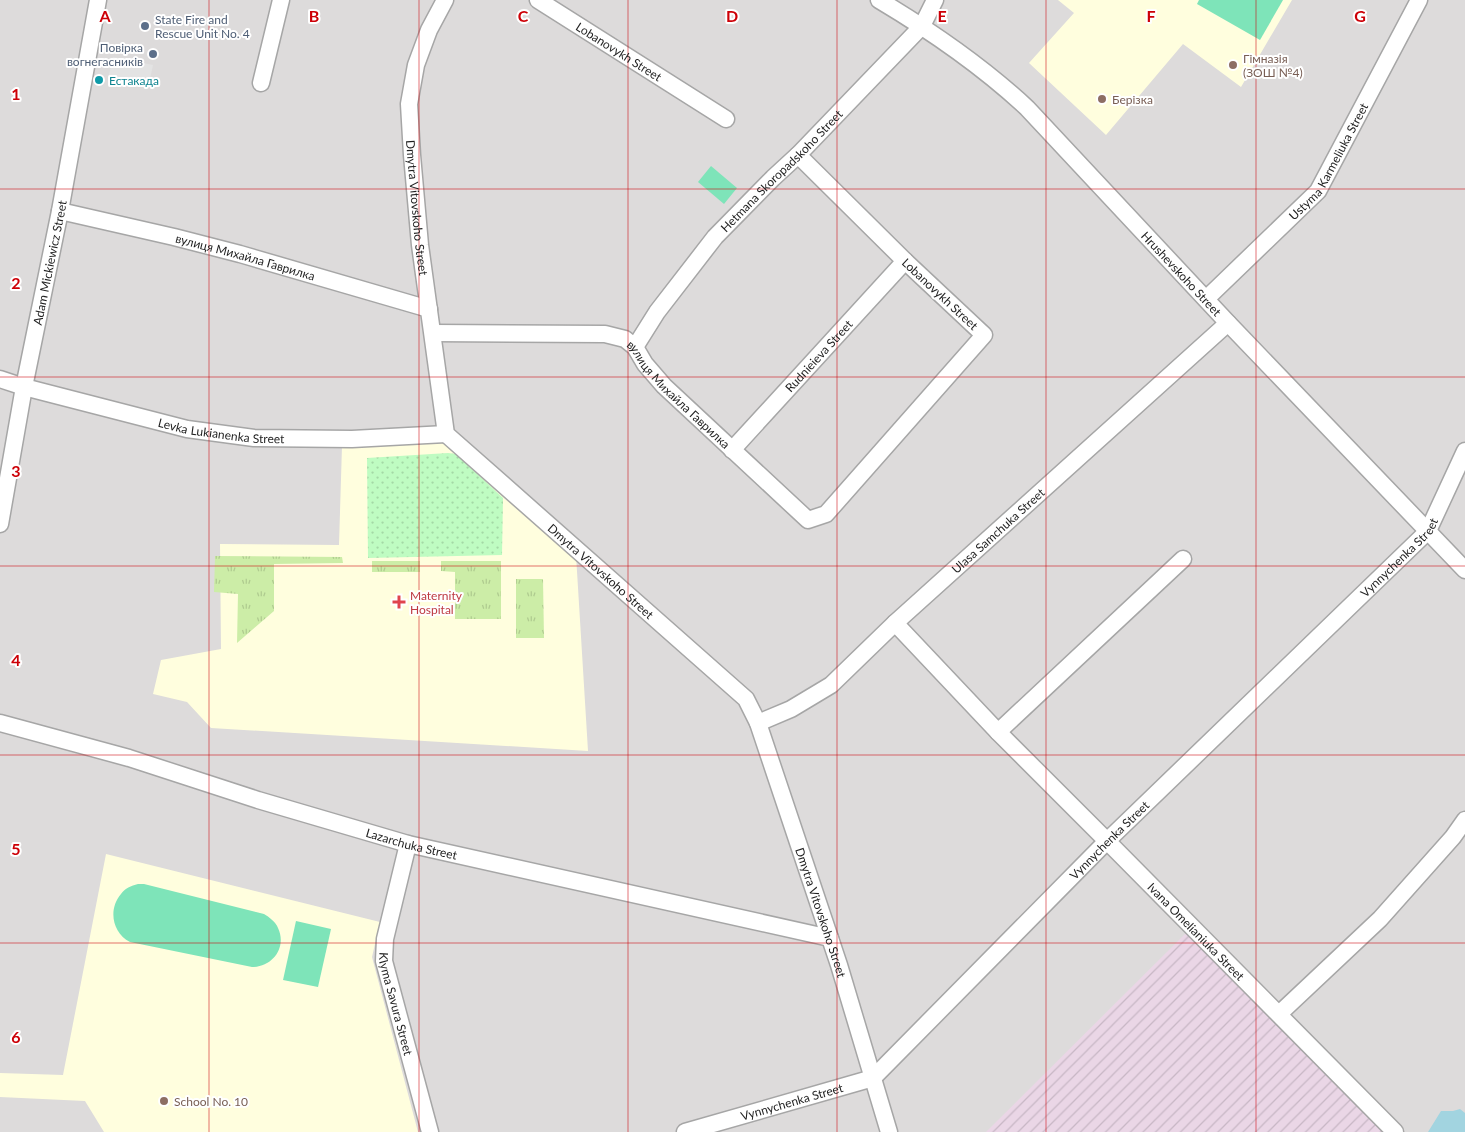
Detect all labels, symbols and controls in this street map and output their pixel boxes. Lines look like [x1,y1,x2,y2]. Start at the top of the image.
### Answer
text: A [98,6,111,25]
text: B [309,6,319,25]
text: C [518,6,529,25]
text: D [726,6,738,25]
text: E [937,6,947,25]
text: F [1146,6,1156,25]
text: G [1354,6,1366,25]
place label: State Fire and Rescue Unit No. 4 [155,12,250,41]
street label: Lobanovykh Street [573,19,665,84]
marker: State Fire and Rescue Unit No. 4 [139,20,151,32]
place label: Повірка вогнегасників [67,40,143,69]
marker: Повірка вогнегасників [147,48,159,60]
place label: Гімназія (ЗОШ №4) [1243,51,1303,80]
marker: Гімназія (ЗОШ №4) [1227,59,1239,71]
place label: Естакада [109,73,159,88]
marker: Естакада [93,74,105,86]
text: 1 [11,84,21,103]
place label: Берізка [1112,92,1153,107]
marker: Берізка [1096,93,1108,105]
street label: Ustyma Karmeliuka Street [1285,99,1371,223]
street label: Hetmana Skoropadskoho Street [717,106,846,235]
street label: Dmytra Vitovskoho Street [404,139,432,277]
street label: Adam Mickiewicz Street [29,198,69,326]
street label: Hrushevskoho Street [1138,228,1225,319]
street label: вулиця Михайла Гаврилка [174,230,317,283]
street label: Lobanovykh Street [899,255,982,334]
text: 2 [11,273,21,292]
street label: Rudnieieva Street [782,316,856,395]
street label: вулиця Михайла Гаврилка [625,336,733,451]
street label: Levka Lukianenka Street [157,414,285,446]
text: 3 [11,461,21,480]
street label: Ulasa Samchuka Street [948,484,1048,576]
street label: Vynnychenka Street [1357,515,1441,600]
street label: Dmytra Vitovskoho Street [545,520,658,622]
place label: Maternity Hospital [410,588,463,617]
marker: Maternity Hospital [392,595,406,609]
text: 4 [11,650,21,669]
street label: Vynnychenka Street [1066,797,1152,882]
street label: Lazarchuka Street [364,825,459,862]
text: 5 [11,839,21,858]
street label: Dmytra Vitovskoho Street [793,845,850,980]
street label: Ivana Omelianiuka Street [1145,879,1248,984]
street label: Klyma Savura Street [377,952,417,1058]
text: 6 [11,1027,21,1046]
street label: Vynnychenka Street [739,1079,845,1123]
place label: School No. 10 [174,1094,248,1109]
marker: School No. 10 [158,1095,170,1107]

